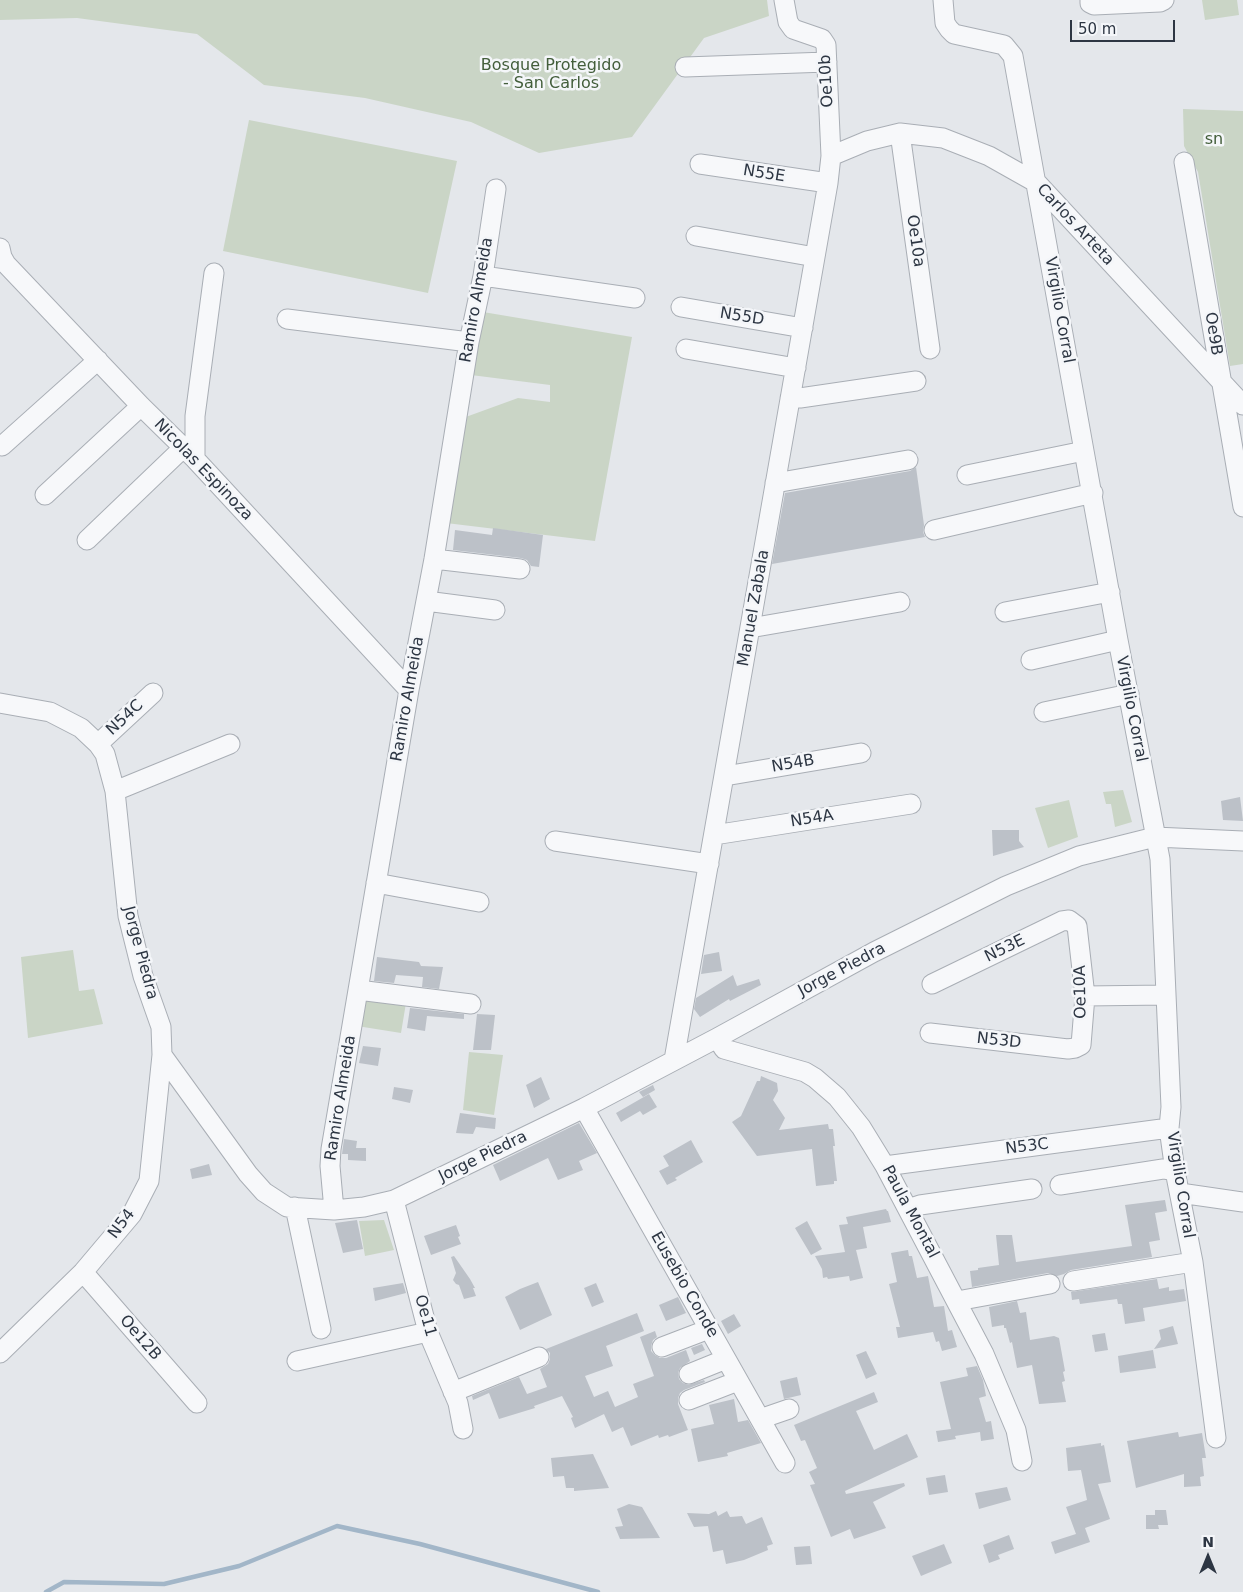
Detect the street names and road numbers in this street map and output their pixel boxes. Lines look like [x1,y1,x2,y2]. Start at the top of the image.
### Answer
street label: Oe10b [816,54,838,108]
street label: N55E [742,161,786,187]
street label: Carlos Arteta [1032,180,1118,270]
street label: Oe10a [902,214,928,268]
street label: Ramiro Almeida [457,236,497,364]
street label: Virgilio Corral [1040,255,1078,365]
street label: N55D [718,304,766,330]
street label: Oe9B [1200,311,1226,357]
street label: Nicolas Espinoza [150,415,256,525]
street label: Manuel Zabala [734,548,774,668]
street label: Ramiro Almeida [388,635,428,763]
street label: Virgilio Corral [1111,654,1151,764]
street label: N54C [103,696,147,740]
street label: N54B [770,751,816,777]
street label: N54A [789,806,835,832]
street label: Jorge Piedra [118,904,162,1002]
street label: N53E [982,931,1028,967]
street label: Jorge Piedra [795,939,889,1001]
street label: Oe10A [1071,965,1091,1019]
street label: N53D [976,1029,1022,1053]
street label: Ramiro Almeida [322,1034,360,1162]
street label: Jorge Piedra [436,1127,530,1187]
street label: Virgilio Corral [1162,1130,1198,1240]
street label: N53C [1004,1135,1050,1159]
street label: Paula Montal [877,1162,943,1262]
street label: N54 [105,1205,139,1243]
street label: Eusebio Conde [646,1229,722,1341]
street label: Oe11 [410,1293,440,1339]
street label: Oe12B [115,1311,165,1365]

